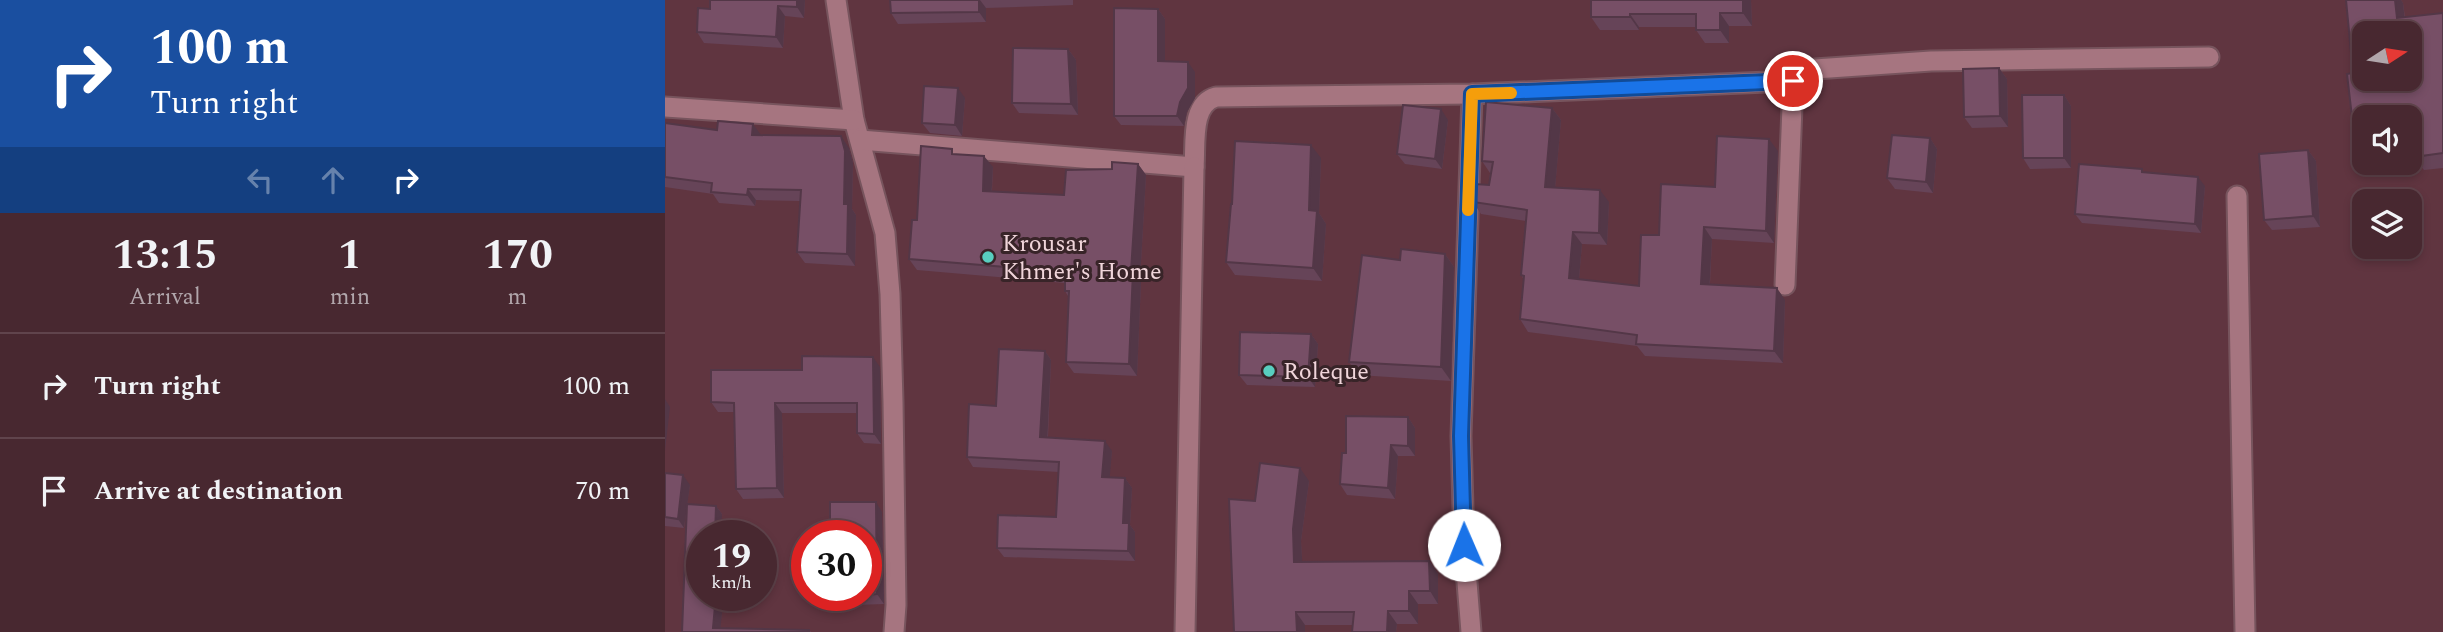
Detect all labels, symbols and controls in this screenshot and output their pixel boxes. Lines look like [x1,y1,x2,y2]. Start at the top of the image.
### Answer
text: 100 m [150,11,289,86]
north arrow [2352,21,2422,91]
map controls [2352,21,2422,259]
icon: right [35,28,126,119]
pin [1763,51,1823,111]
icon: arrive [1774,62,1812,100]
text: Turn right [150,79,298,128]
button: sound [2352,105,2422,175]
icon: left [241,161,279,199]
icon: ahead [314,161,352,199]
icon: right [387,161,425,199]
button: layers [2352,189,2422,259]
text: 13:15 [112,224,218,287]
text: 1 [338,224,362,287]
text: 170 [482,224,553,287]
place label: Krousar Khmer's Home [1002,226,1162,290]
marker: Krousar Khmer's Home [980,249,996,265]
text: Arrival [129,280,201,315]
text: min [330,280,370,315]
text: m [508,280,527,315]
place label: Roleque [1283,354,1369,390]
marker: Roleque [1261,363,1277,379]
text: Turn right [94,366,221,406]
text: 100 m [562,366,630,406]
icon: right [35,367,73,405]
text: Arrive at destination [94,471,343,511]
text: 70 m [575,471,630,511]
icon: arrive [35,472,73,510]
position arrow [1427,508,1501,582]
speed limit sign: 30 [791,520,882,611]
text: 19 [712,530,751,583]
text: km/h [711,569,752,596]

